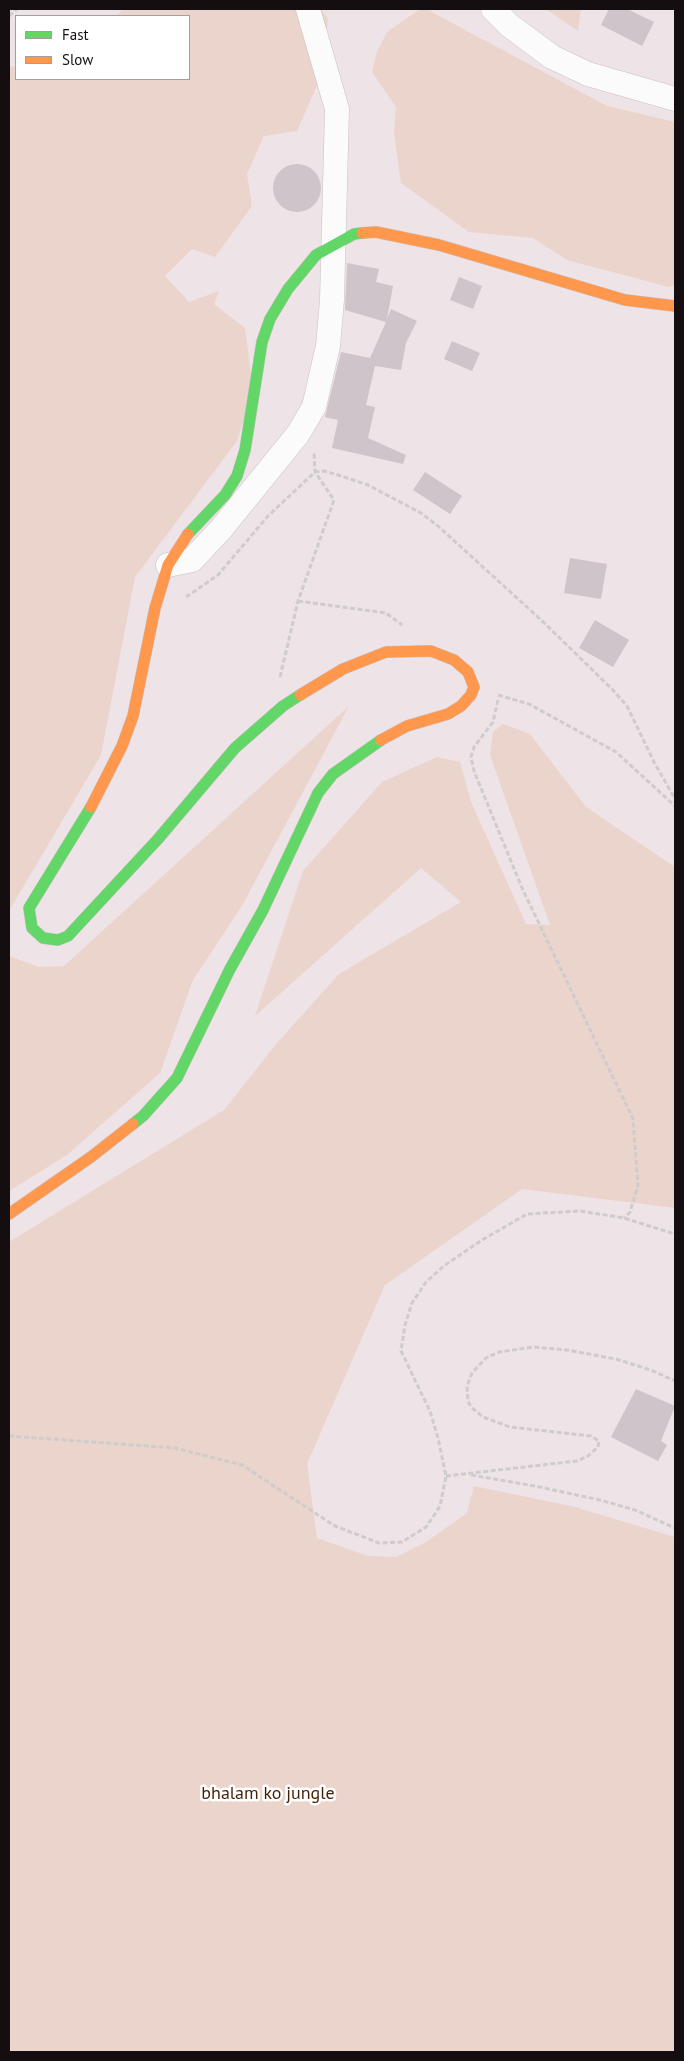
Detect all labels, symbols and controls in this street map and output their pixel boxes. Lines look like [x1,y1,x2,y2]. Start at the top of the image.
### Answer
legend [15,15,190,80]
text: Fast [62,25,89,44]
text: Slow [62,50,93,69]
park label: bhalam ko jungle [201,1783,335,1805]

